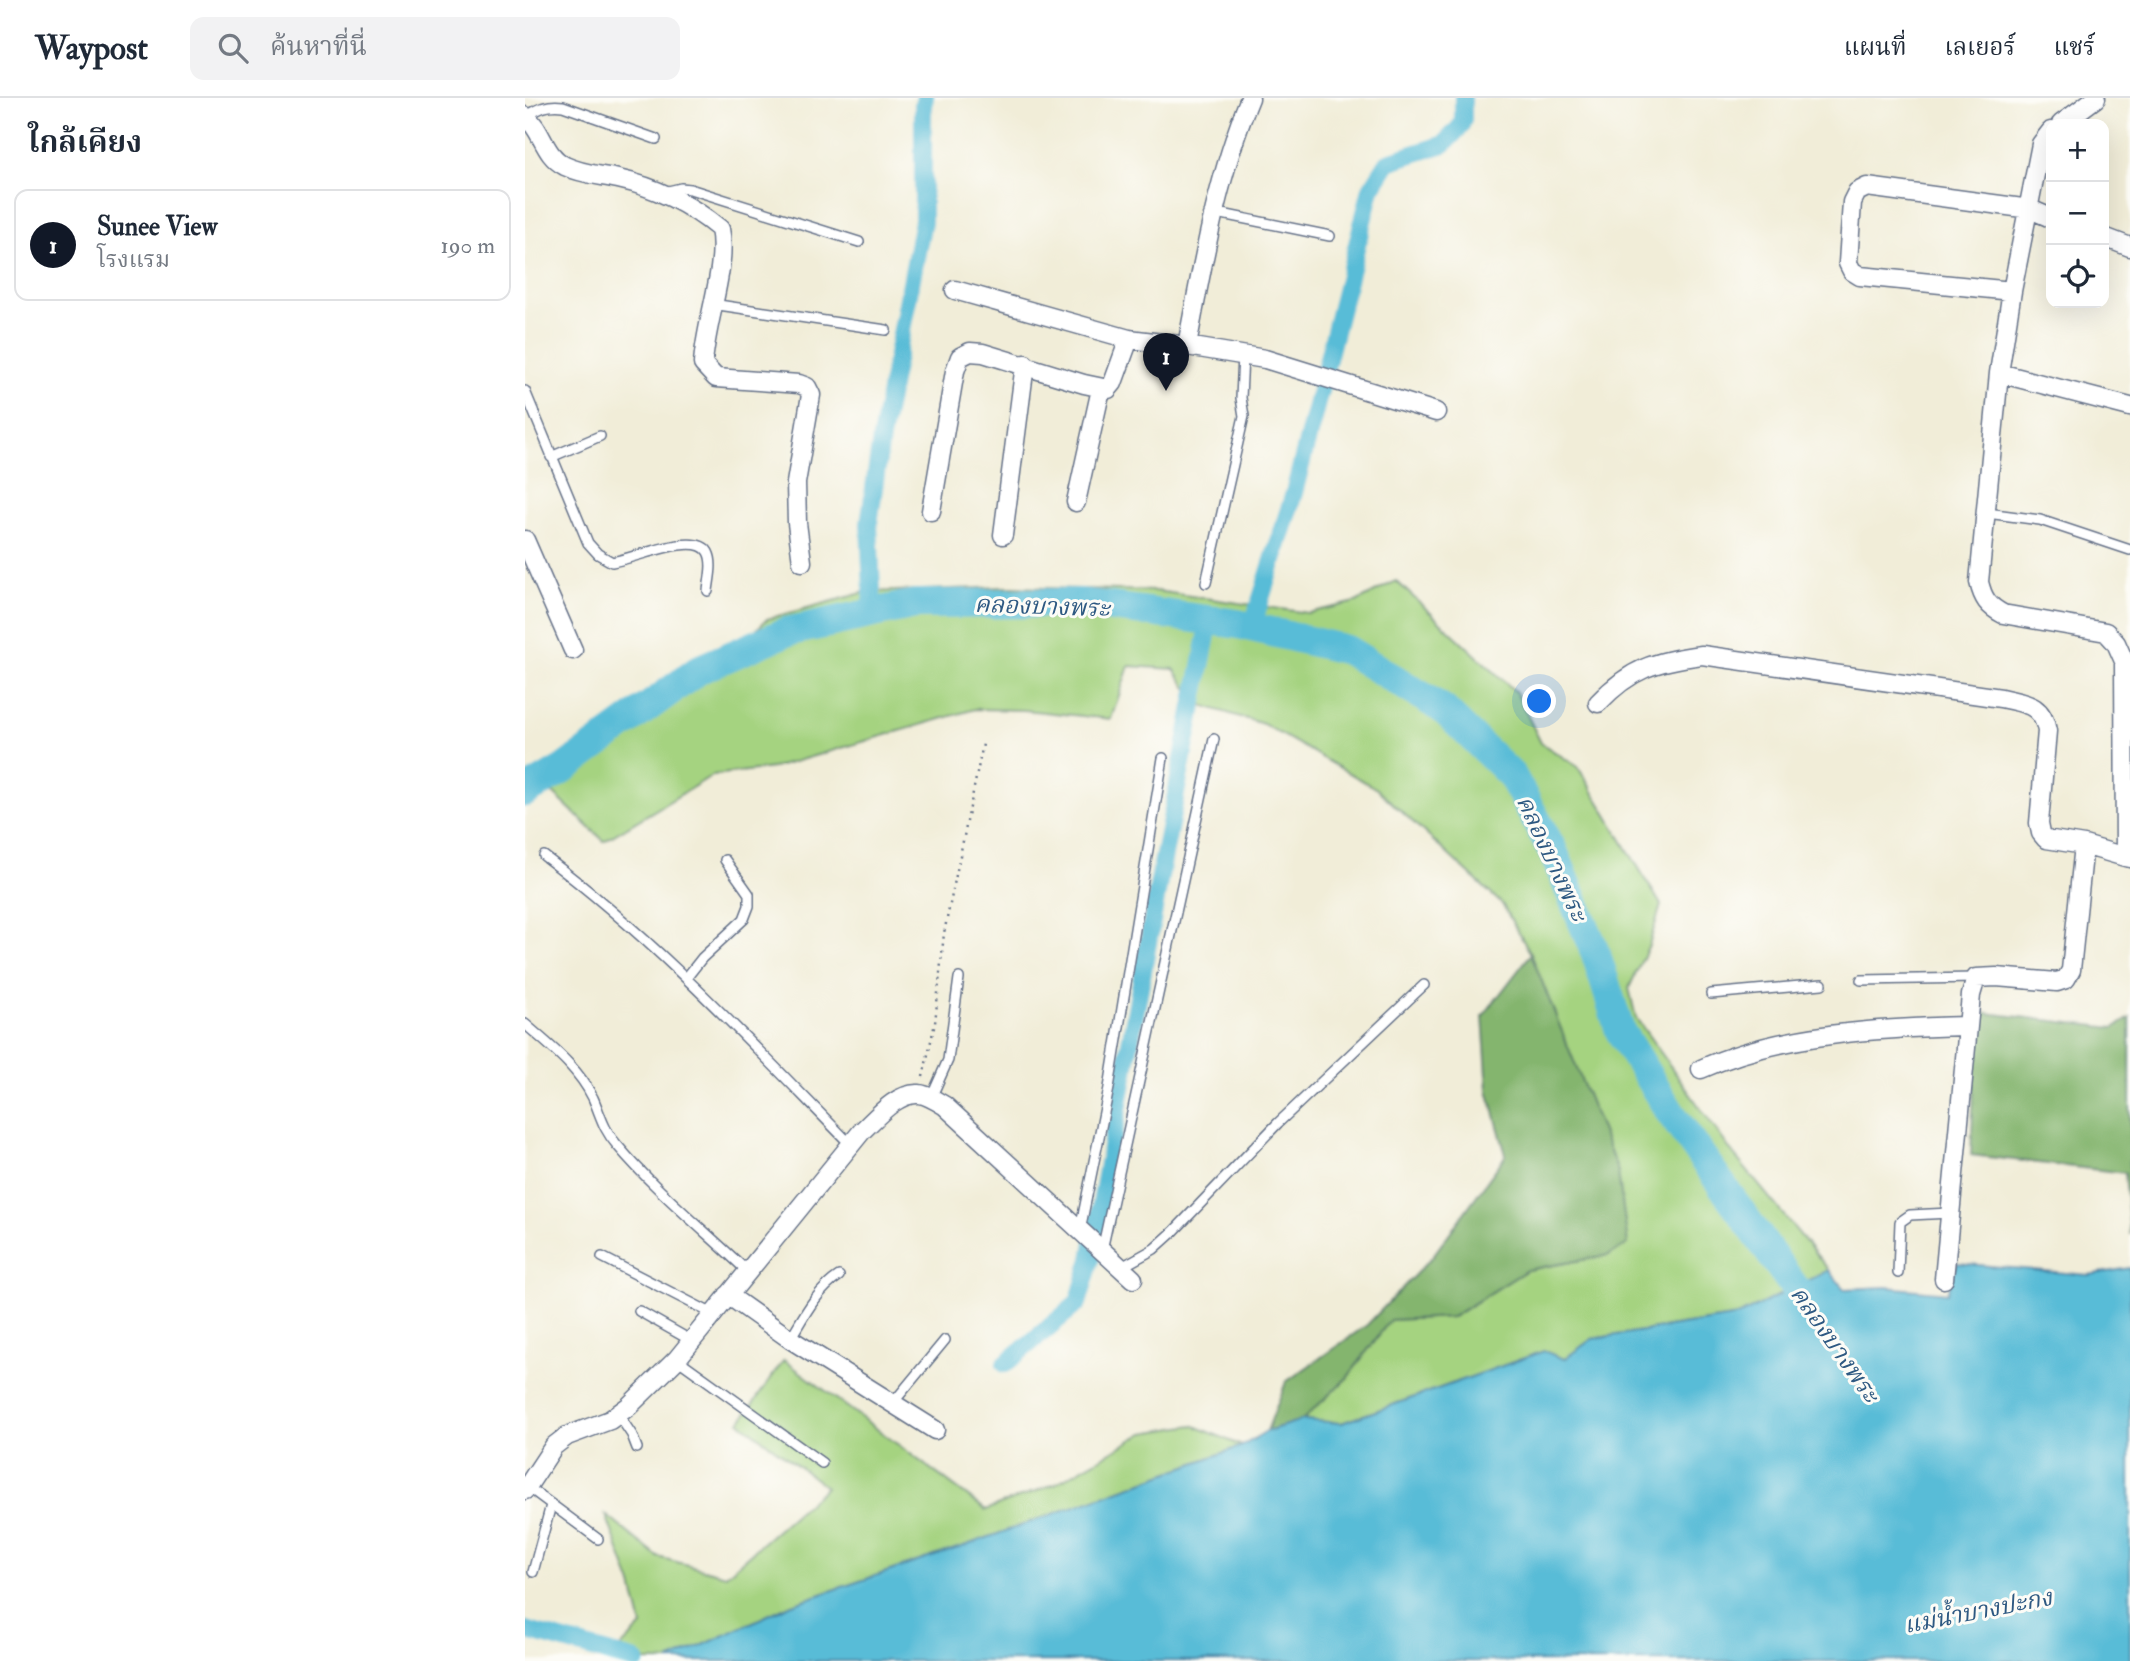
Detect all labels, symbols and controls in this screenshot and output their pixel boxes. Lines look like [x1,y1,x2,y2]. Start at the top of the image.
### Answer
search box [190,17,680,80]
text: Waypost [35,28,148,69]
icon: search [214,29,252,67]
text: ค้นหาที่นี่ [270,31,367,63]
text: แผนที่ [1844,32,1907,63]
text: เลเยอร์ [1945,32,2016,63]
text: แชร์ [2054,32,2095,63]
map controls [2046,119,2109,308]
button: + [2046,119,2109,182]
text: ใกล้เคียง [28,124,142,161]
button: − [2046,182,2109,245]
text: Sunee View [97,211,217,243]
text: 1 [49,231,57,260]
text: 190 m [441,231,495,260]
text: โรงแรม [97,245,170,274]
button: locate [2046,245,2109,308]
pin: 1 [1143,333,1189,391]
water label: คลองบางพระ [974,589,1113,624]
your location [1522,684,1556,718]
water label: คลองบางพระ [1509,790,1595,928]
water label: คลองบางพระ [1783,1280,1887,1411]
water label: แม่น้ำบางปะกง [1901,1579,2056,1641]

